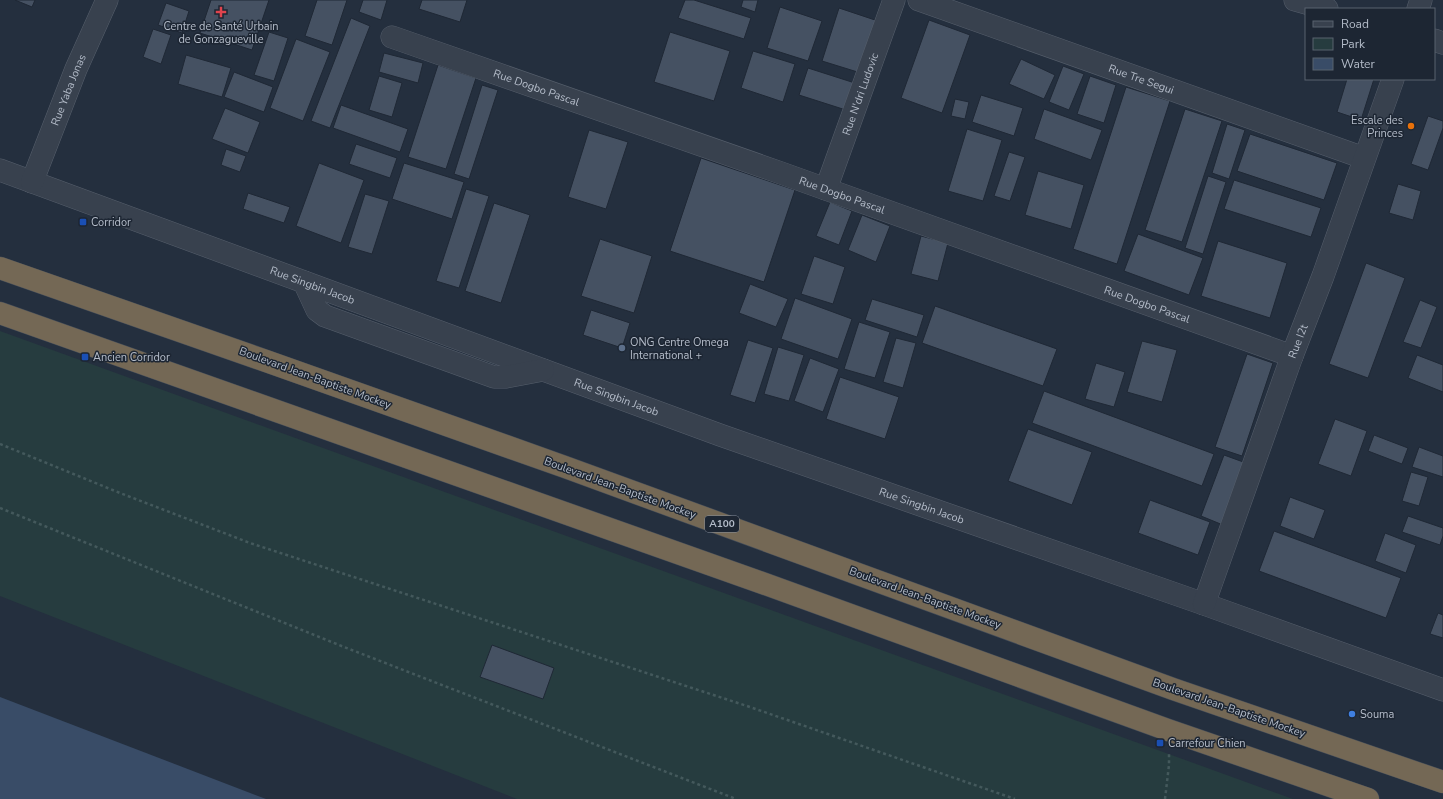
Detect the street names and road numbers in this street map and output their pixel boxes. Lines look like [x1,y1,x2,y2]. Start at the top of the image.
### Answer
street label: Rue N'dri Ludovic [839,51,882,137]
street label: Rue Yaba Jonas [47,52,89,128]
street label: Rue Tre Segui [1107,60,1176,97]
street label: Rue Dogbo Pascal [491,66,582,110]
street label: Rue Dogbo Pascal [797,173,888,217]
street label: Rue Singbin Jacob [268,263,357,307]
street label: Rue Dogbo Pascal [1102,282,1193,327]
street label: Rue I2t [1284,322,1311,360]
street label: Boulevard Jean-Baptiste Mockey [237,344,393,413]
street label: Rue Singbin Jacob [572,374,661,419]
street label: Boulevard Jean-Baptiste Mockey [542,454,698,523]
street label: Rue Singbin Jacob [877,484,966,527]
road number: A100 [705,516,739,532]
street label: Boulevard Jean-Baptiste Mockey [847,564,1003,633]
street label: Boulevard Jean-Baptiste Mockey [1151,675,1308,741]

